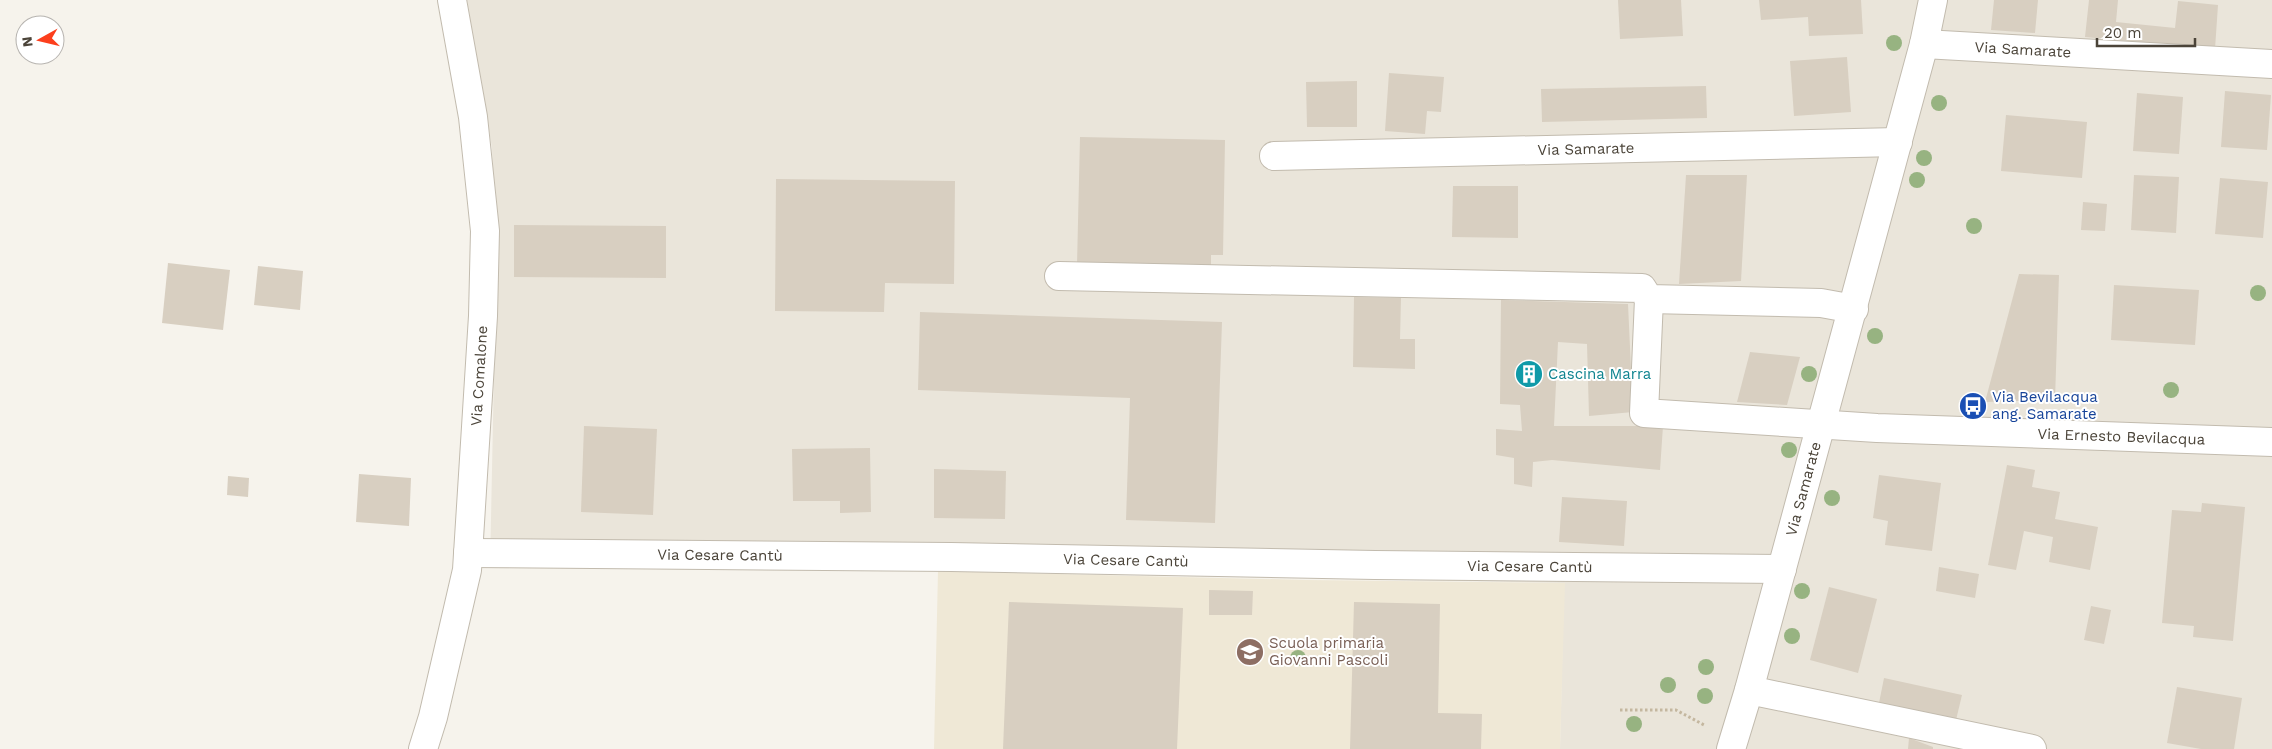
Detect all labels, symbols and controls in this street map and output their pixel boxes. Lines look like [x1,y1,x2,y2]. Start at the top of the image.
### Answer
north arrow [15,15,65,65]
scale bar [2097,15,2194,47]
text: 20 m [2104,24,2142,42]
text: N [18,36,36,48]
street label: Via Samarate [1974,38,2072,61]
street label: Via Samarate [1537,139,1635,159]
street label: Via Comalone [467,325,491,427]
building icon: Cascina Marra [1514,359,1544,389]
place label: Cascina Marra [1548,365,1652,383]
place label: Via Bevilacqua ang. Samarate [1992,388,2098,423]
bus stop icon: Via Bevilacqua ang. Samarate [1958,391,1988,421]
street label: Via Ernesto Bevilacqua [2037,425,2206,449]
street label: Via Samarate [1782,440,1825,538]
street label: Via Cesare Cantù [657,546,783,565]
street label: Via Cesare Cantù [1063,550,1189,570]
street label: Via Cesare Cantù [1467,557,1593,576]
place label: Scuola primaria Giovanni Pascoli [1269,634,1388,669]
school or university icon: Scuola primaria Giovanni Pascoli [1235,637,1265,667]

